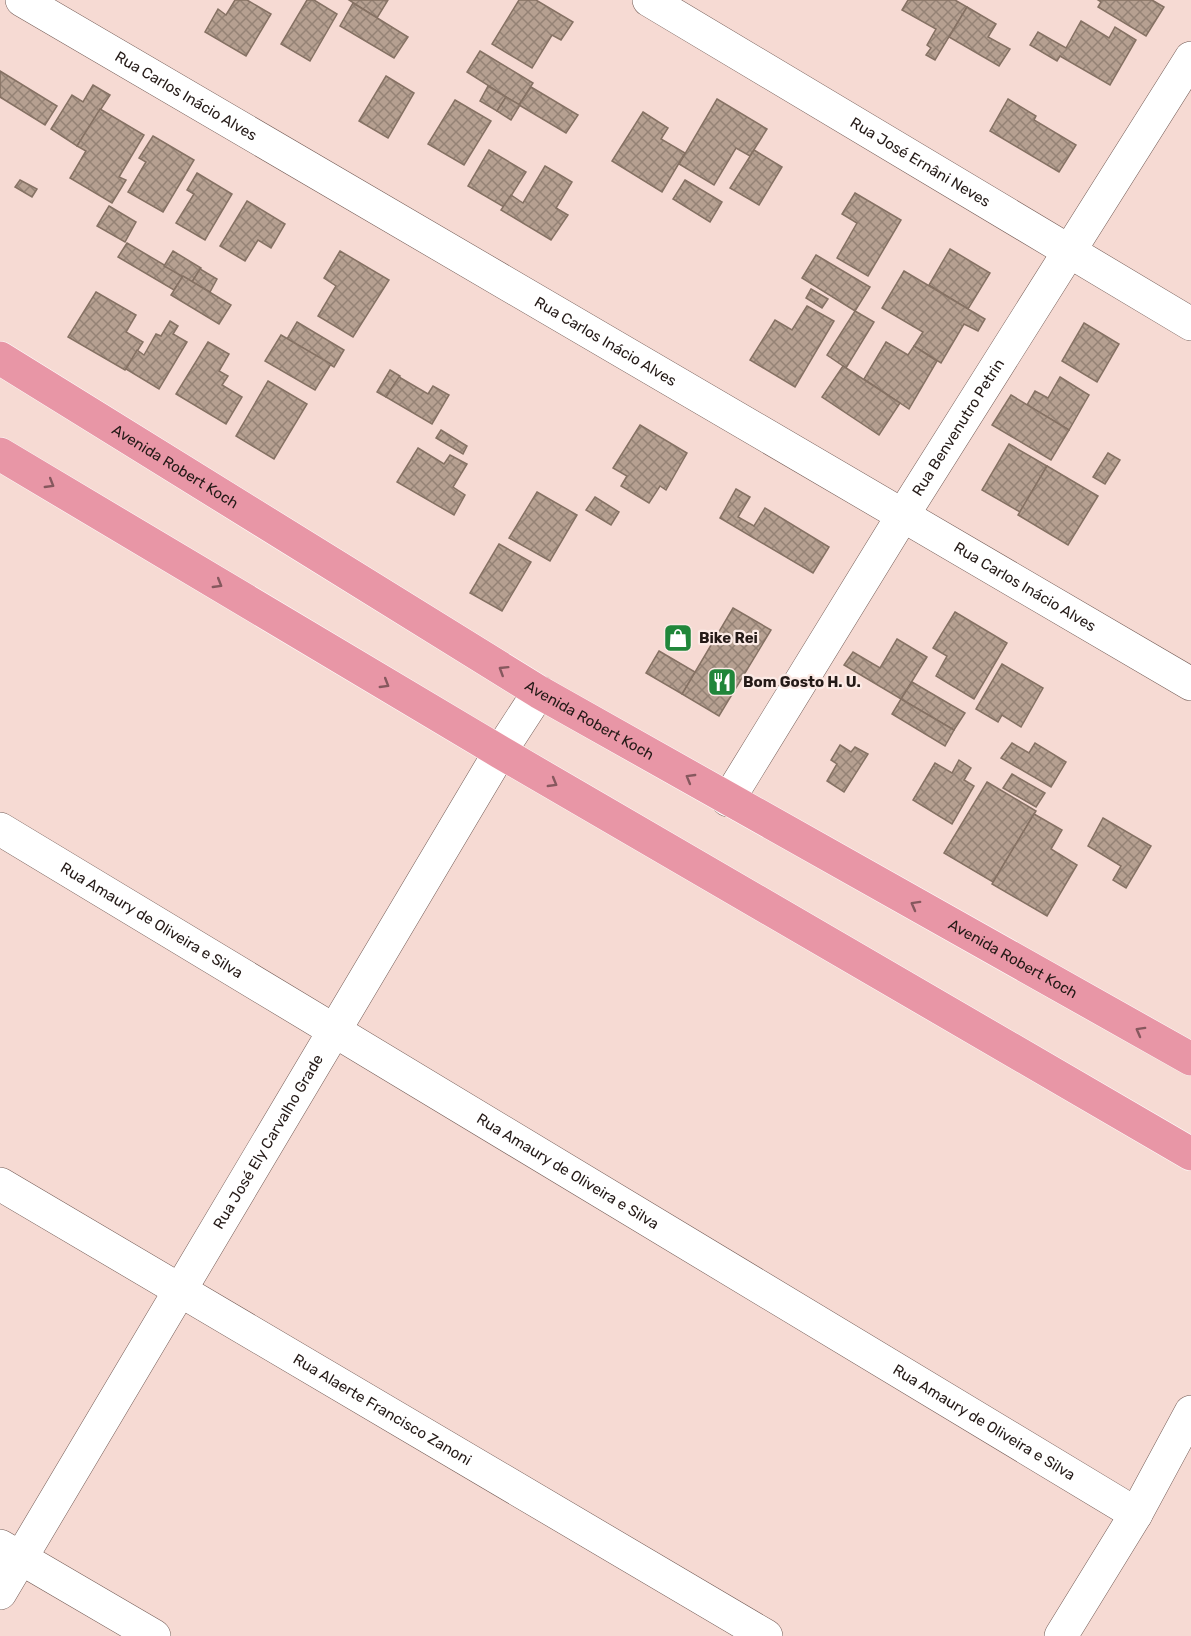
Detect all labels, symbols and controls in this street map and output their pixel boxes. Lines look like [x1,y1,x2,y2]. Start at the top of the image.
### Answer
street label: Rua Carlos Inácio Alves [112,47,261,145]
street label: Rua José Ernâni Neves [847,113,994,211]
street label: Rua Carlos Inácio Alves [531,293,680,390]
street label: Rua Benvenutro Petrin [908,355,1008,499]
street label: Avenida Robert Koch [109,421,242,512]
one-way arrow [44,477,54,488]
street label: Rua Carlos Inácio Alves [951,538,1100,636]
one-way arrow [212,576,222,588]
shop icon: Bike Rei [662,622,694,654]
place label: Bike Rei [699,629,758,647]
one-way arrow [499,665,509,677]
restaurant icon: Bom Gosto H. U. [706,666,738,698]
place label: Bom Gosto H. U. [743,673,861,691]
one-way arrow [379,676,389,688]
street label: Avenida Robert Koch [522,677,657,764]
one-way arrow [686,774,696,785]
one-way arrow [547,776,557,787]
street label: Rua Amaury de Oliveira e Silva [57,859,246,982]
one-way arrow [911,901,921,912]
street label: Avenida Robert Koch [945,915,1081,1002]
one-way arrow [1136,1027,1146,1038]
street label: Rua José Ely Carvalho Grade [209,1051,327,1232]
street label: Rua Amaury de Oliveira e Silva [473,1110,662,1233]
street label: Rua Alaerte Francisco Zanoni [290,1350,475,1469]
street label: Rua Amaury de Oliveira e Silva [890,1361,1078,1484]

